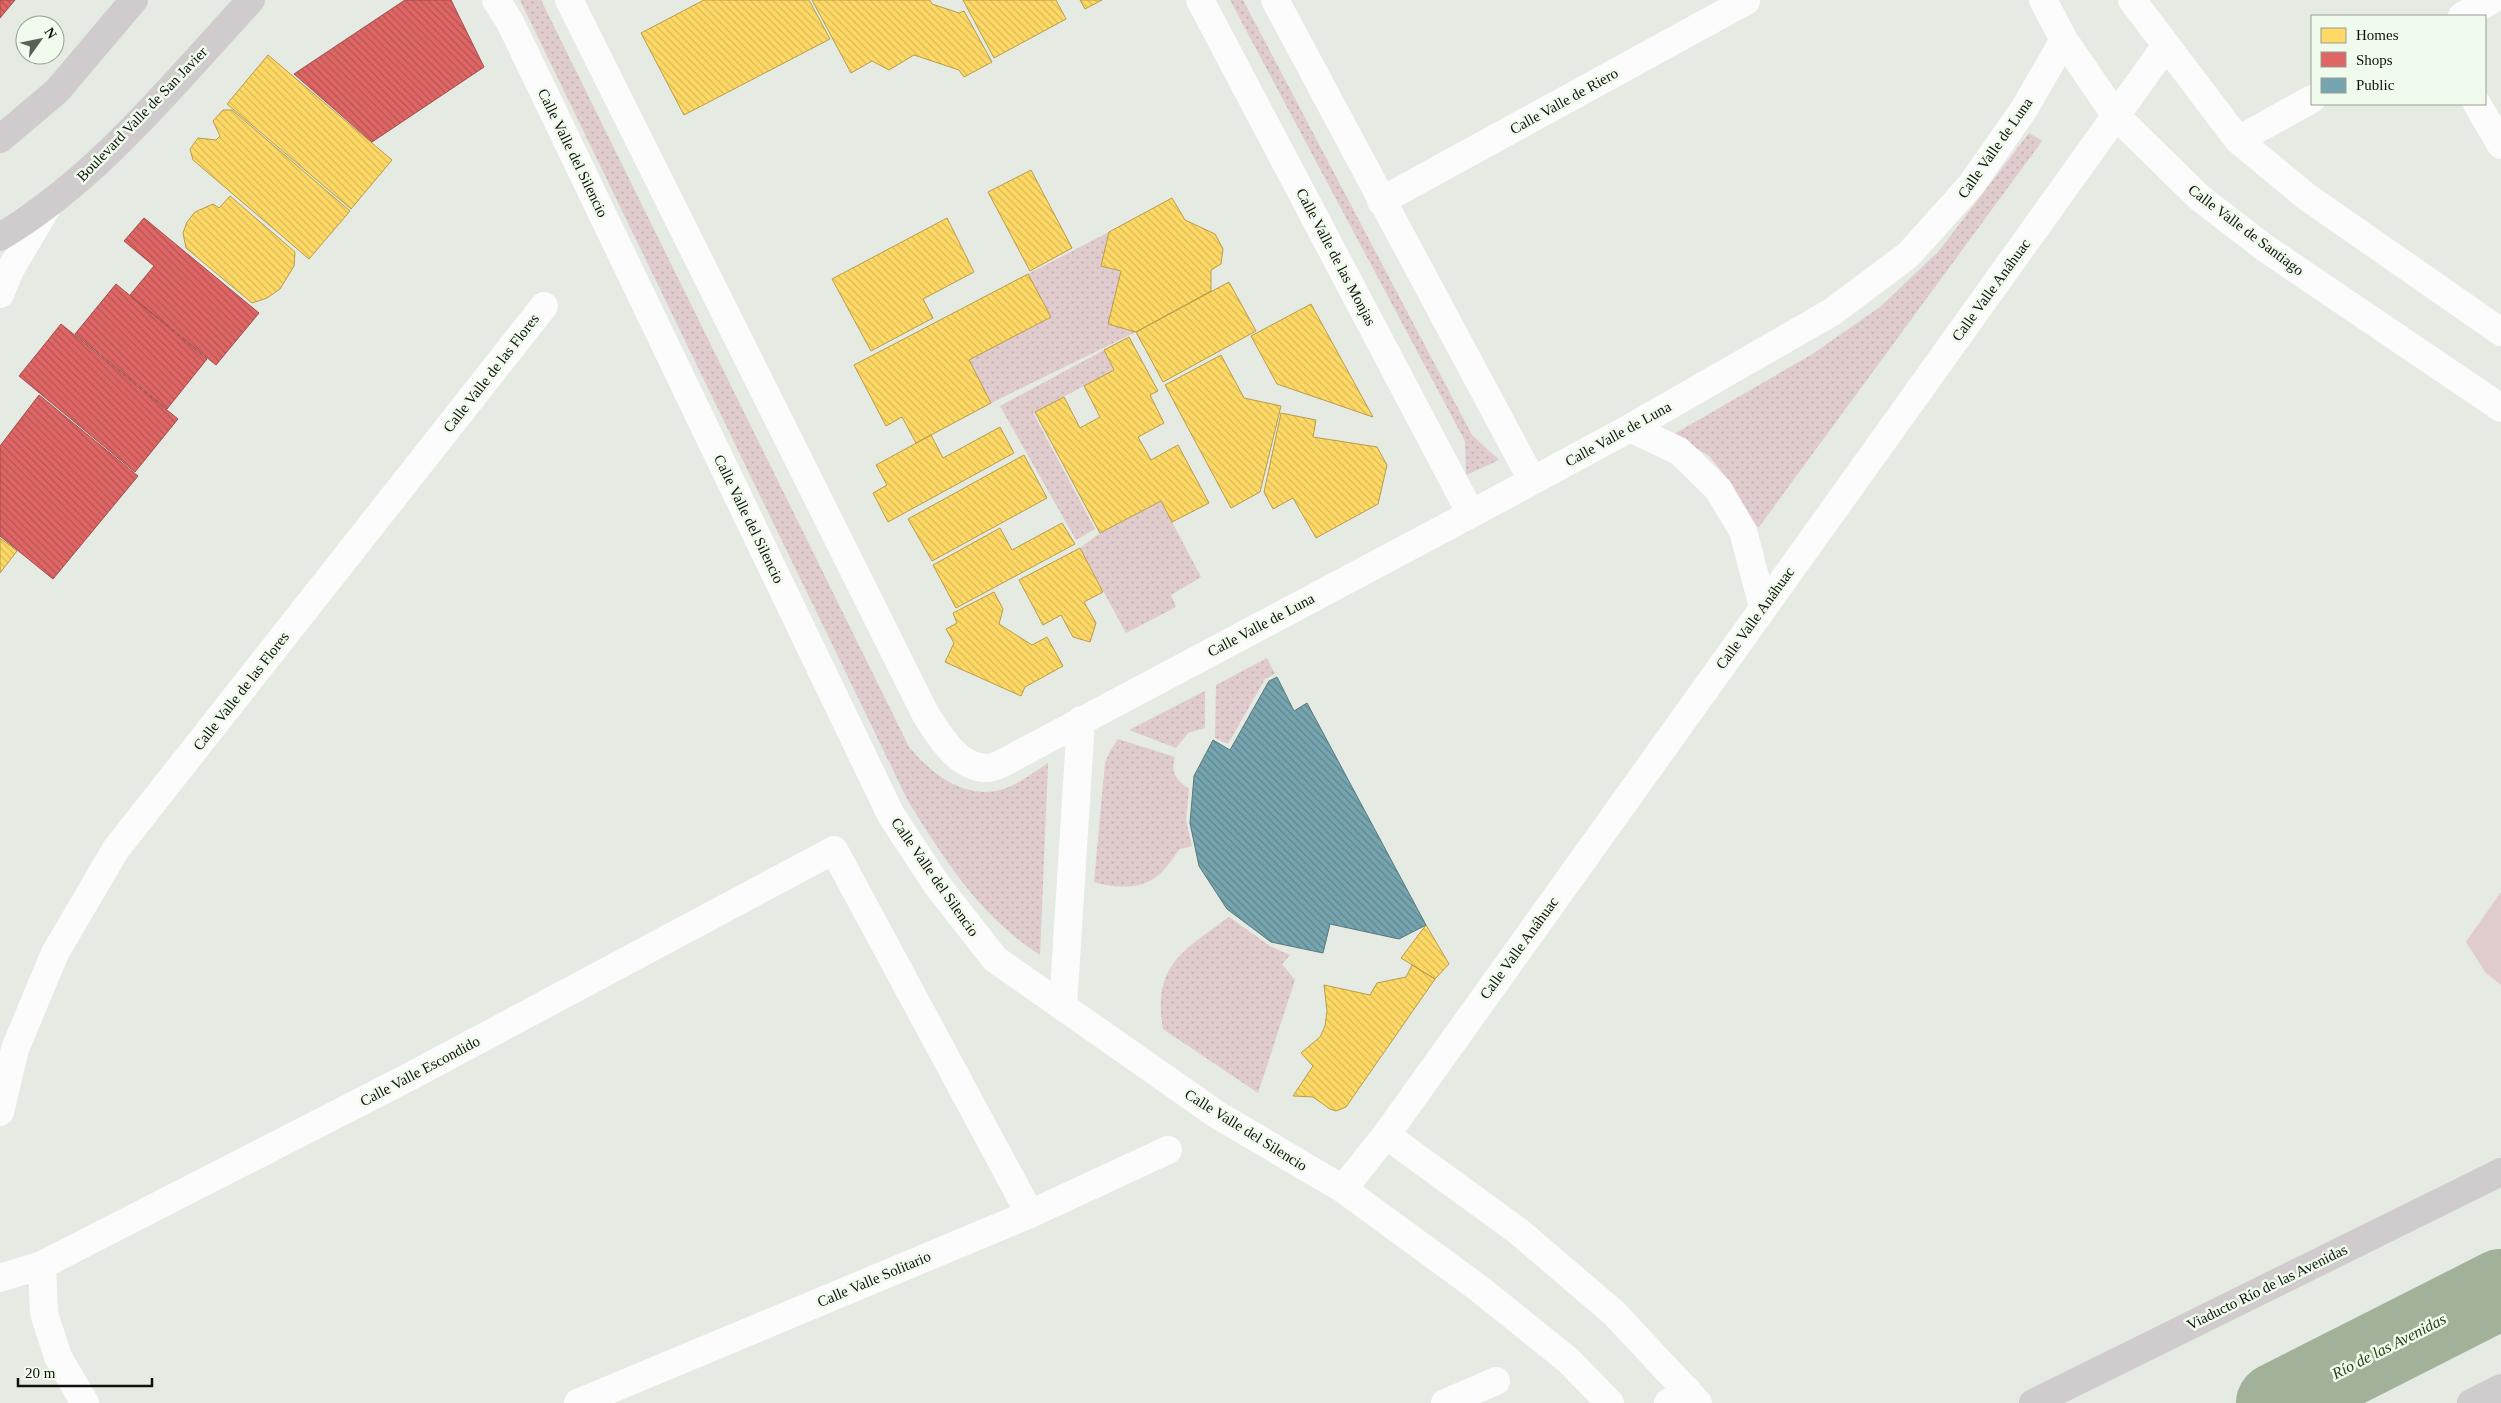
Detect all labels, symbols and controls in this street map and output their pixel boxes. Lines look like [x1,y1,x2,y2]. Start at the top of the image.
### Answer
north arrow [15,15,65,65]
legend [2311,15,2486,105]
text: N [41,25,60,42]
text: Homes [2356,27,2399,43]
street label: Boulevard Valle de San Javier [74,44,210,184]
text: Shops [2356,52,2393,68]
street label: Calle Valle de Riero [1507,65,1621,137]
text: Public [2356,77,2395,93]
street label: Calle Valle del Silencio [535,86,611,220]
street label: Calle Valle de Luna [1954,95,2036,201]
street label: Calle Valle de Santiago [2185,181,2307,279]
street label: Calle Valle de las Monjas [1293,186,1379,328]
street label: Calle Valle Anáhuac [1949,236,2034,344]
street label: Calle Valle de las Flores [440,311,542,435]
street label: Calle Valle de Luna [1562,398,1674,470]
street label: Calle Valle del Silencio [711,452,787,586]
street label: Calle Valle Anáhuac [1713,564,1798,672]
street label: Calle Valle de Luna [1205,590,1317,660]
street label: Calle Valle de las Flores [190,629,292,753]
street label: Calle Valle del Silencio [888,815,982,939]
street label: Calle Valle Anáhuac [1477,894,1562,1002]
street label: Calle Valle Escondido [358,1033,482,1109]
street label: Calle Valle del Silencio [1182,1086,1310,1174]
street label: Viaducto Río de las Avenidas [2184,1241,2350,1333]
street label: Calle Valle Solitario [815,1248,933,1310]
water label: Río de las Avenidas [2328,1310,2449,1383]
scale bar [18,1356,151,1388]
text: 20 m [25,1365,56,1381]

